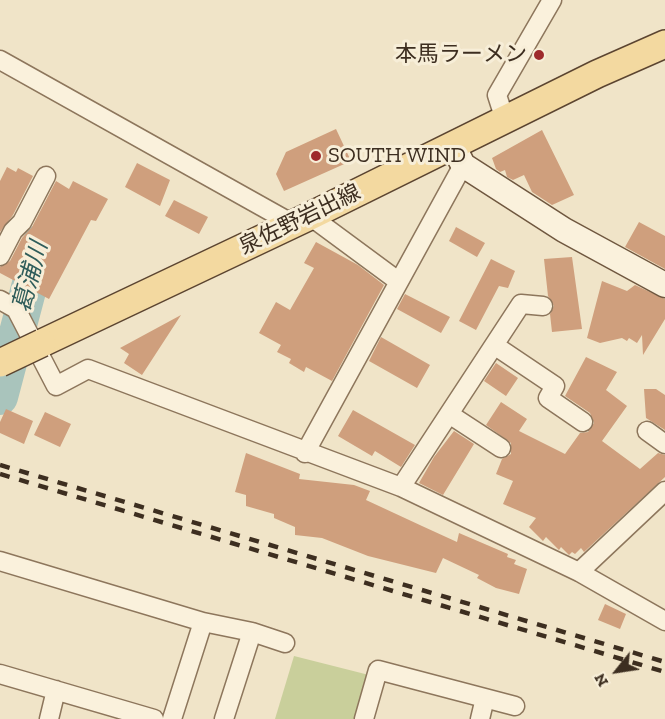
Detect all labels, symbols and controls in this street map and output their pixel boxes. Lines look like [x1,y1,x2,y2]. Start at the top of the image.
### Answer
place label: 本馬ラーメン [395,42,527,68]
marker: 本馬ラーメン [532,48,546,62]
place label: SOUTH WIND [328,143,466,169]
marker: SOUTH WIND [309,149,323,163]
street label: 泉佐野岩出線 [235,179,365,261]
water label: 葛浦川 [8,238,54,316]
north arrow [587,641,647,701]
text: N [590,670,612,690]

